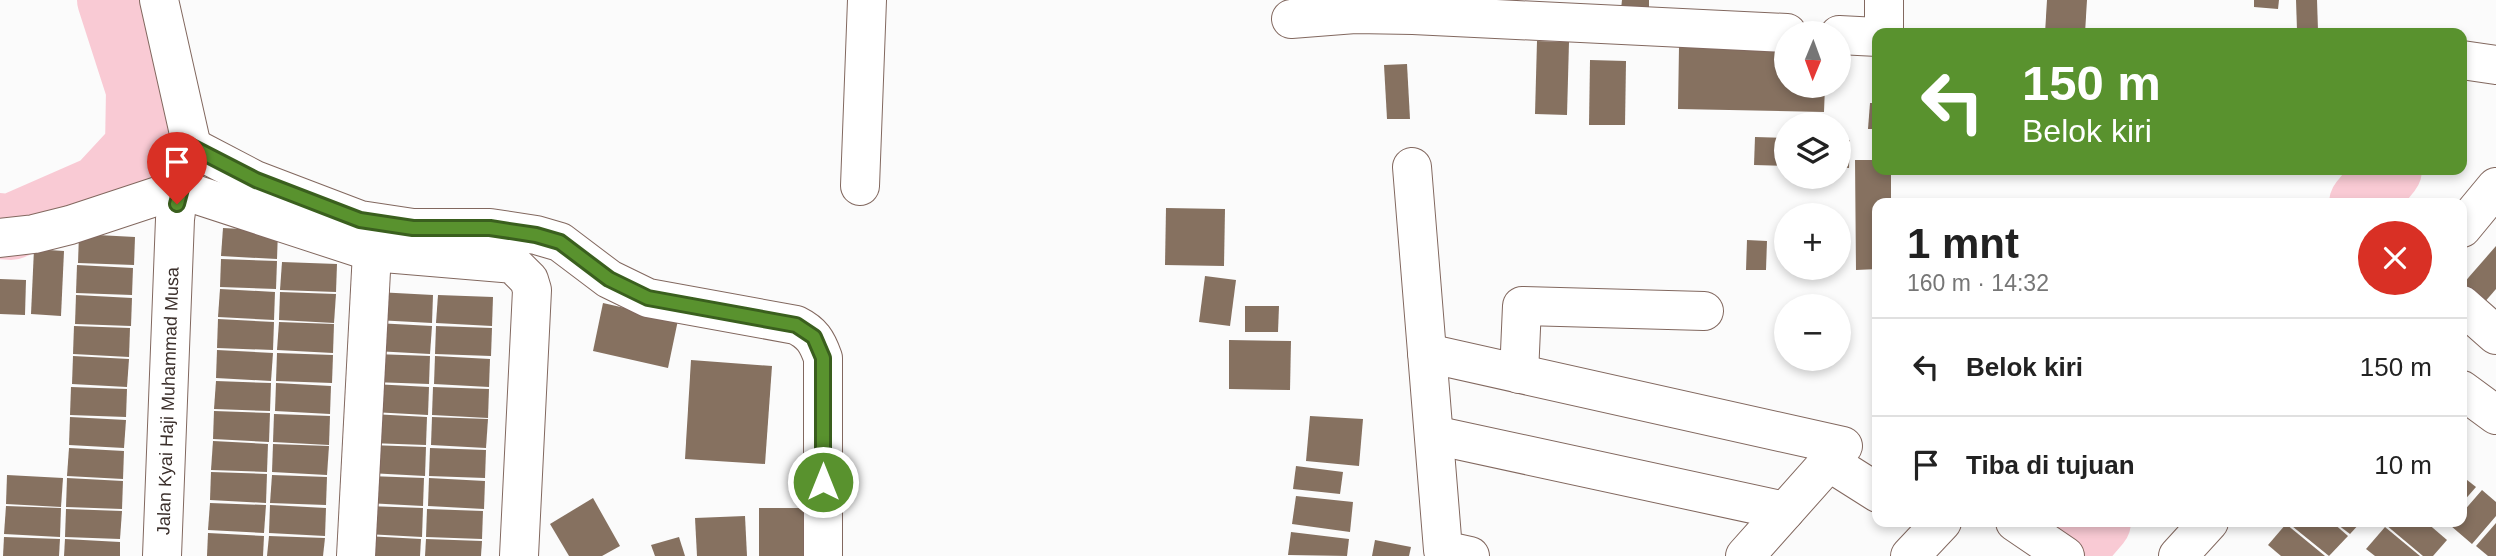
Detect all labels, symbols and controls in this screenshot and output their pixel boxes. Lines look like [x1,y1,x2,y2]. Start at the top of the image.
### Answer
north arrow [1774,21,1852,98]
map controls [1774,21,1851,371]
icon: left [1907,56,1998,147]
text: 150 m [2022,56,2161,110]
button: layers [1774,112,1851,189]
text: Belok kiri [2022,113,2152,149]
pin [147,132,207,204]
icon: arrive [158,143,196,181]
button: + [1774,203,1851,280]
text: 1 mnt [1907,220,2019,267]
button: close [2358,221,2432,295]
street label: Jalan Kyai Haji Muhammad Musa [153,266,183,535]
text: 160 m · 14:32 [1907,270,2049,296]
button: − [1774,294,1851,371]
icon: left [1907,348,1945,386]
text: Belok kiri [1966,352,2083,382]
text: 150 m [2360,352,2432,382]
position arrow [786,445,860,519]
icon: arrive [1907,446,1945,484]
text: Tiba di tujuan [1966,450,2135,480]
text: 10 m [2374,450,2432,480]

